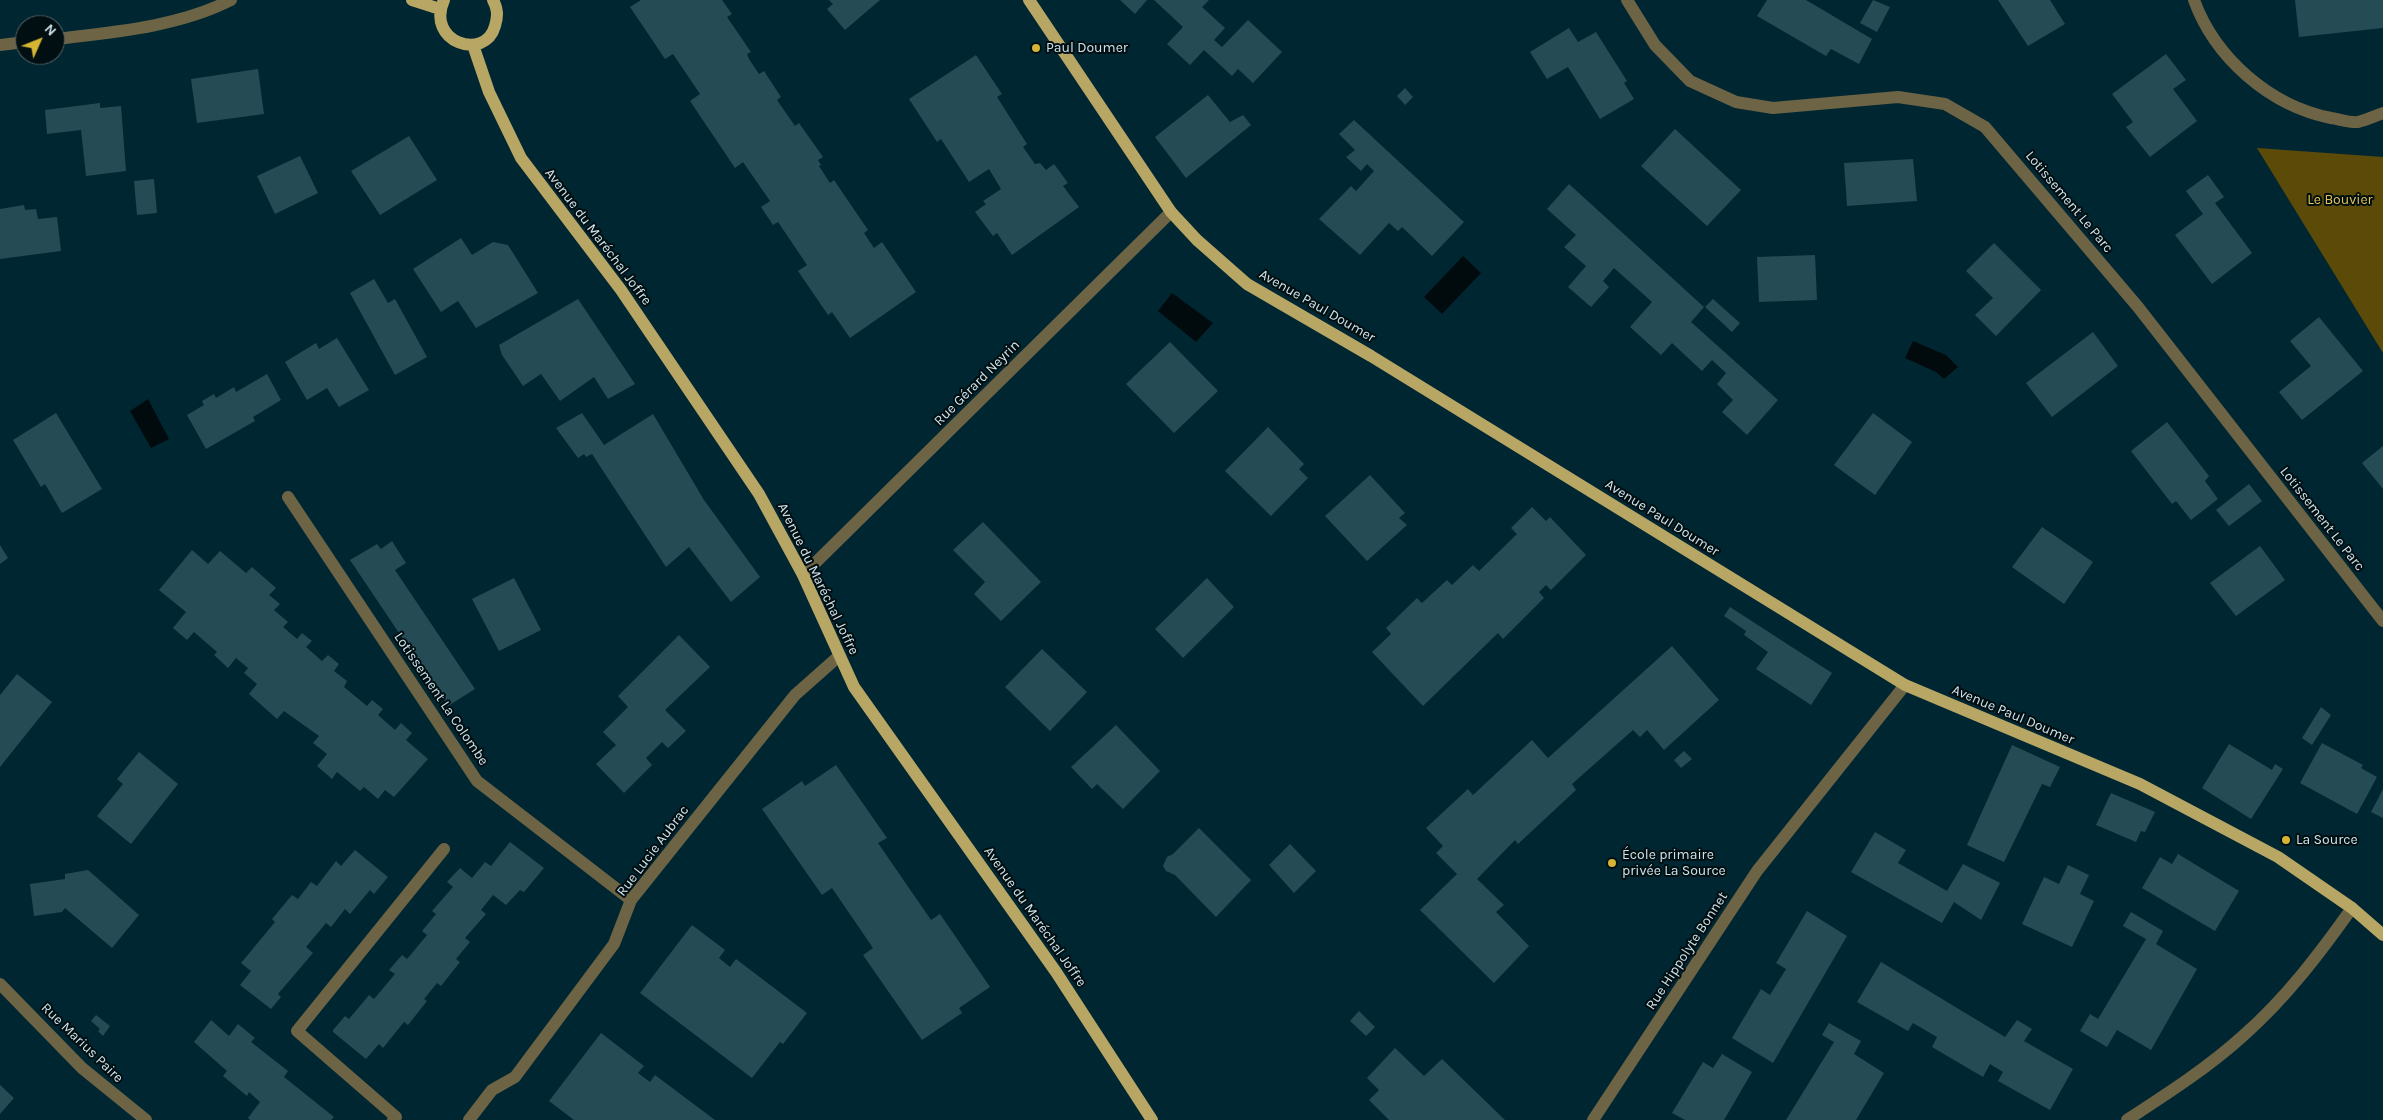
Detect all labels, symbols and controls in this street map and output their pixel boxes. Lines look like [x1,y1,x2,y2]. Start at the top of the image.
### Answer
north arrow [15,15,65,65]
text: N [41,20,60,39]
place label: Paul Doumer [1046,40,1128,56]
marker: Paul Doumer [1030,42,1042,54]
street label: Lotissement Le Parc [2022,148,2116,256]
street label: Avenue du Maréchal Joffre [541,165,655,309]
park label: Le Bouvier [2307,192,2373,208]
street label: Avenue Paul Doumer [1256,266,1378,346]
street label: Rue Gérard Neyrin [931,337,1023,429]
street label: Lotissement Le Parc [2276,464,2368,574]
street label: Avenue Paul Doumer [1602,476,1722,560]
street label: Avenue du Maréchal Joffre [774,500,862,658]
street label: Lotissement La Colombe [390,629,492,769]
street label: Avenue Paul Doumer [1949,682,2077,748]
street label: Rue Lucie Aubrac [613,802,693,900]
place label: La Source [2296,832,2358,848]
marker: La Source [2280,834,2292,846]
street label: Avenue du Maréchal Joffre [980,844,1090,990]
place label: École primaire privée La Source [1622,847,1726,880]
marker: École primaire privée La Source [1606,857,1618,869]
street label: Rue Hippolyte Bonnet [1643,889,1731,1013]
street label: Rue Marius Paire [38,1000,126,1086]

